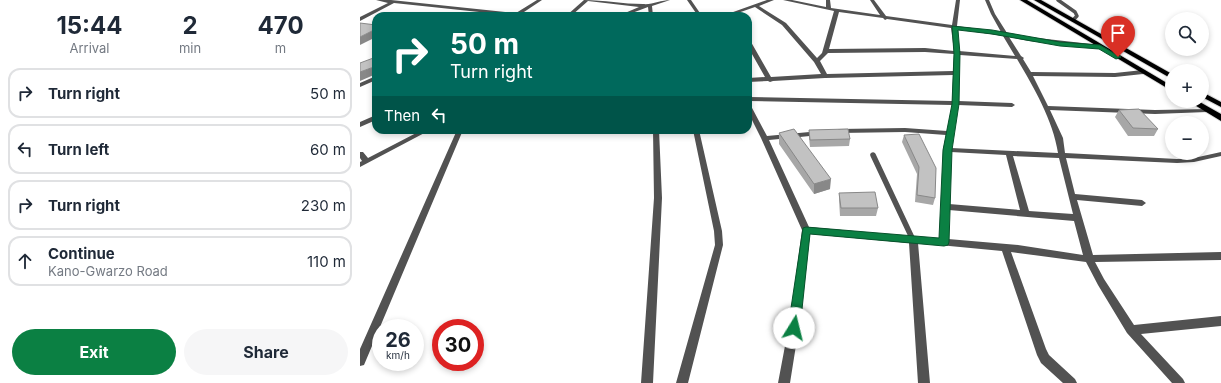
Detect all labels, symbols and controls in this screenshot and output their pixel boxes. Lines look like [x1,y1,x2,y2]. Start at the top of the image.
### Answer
text: 15:44 [56,11,123,40]
text: 2 [183,11,198,40]
text: 470 [258,11,304,40]
map controls [1165,12,1209,160]
button: search [1165,12,1209,56]
pin [1101,16,1135,57]
icon: arrive [1107,22,1129,44]
text: 50 m [450,27,519,61]
icon: right [384,28,436,80]
text: Arrival [69,40,109,56]
text: min [179,40,201,56]
text: m [275,40,286,56]
text: Turn right [450,61,533,82]
button: + [1165,64,1209,108]
icon: right [14,82,36,104]
text: Turn right [48,84,120,103]
text: 50 m [310,84,346,103]
icon: left [428,104,450,126]
text: Then [384,106,420,125]
button: − [1165,116,1209,160]
icon: left [14,138,36,160]
text: Turn left [48,140,109,159]
text: 60 m [310,140,346,159]
icon: right [14,194,36,216]
text: Turn right [48,196,120,215]
text: 230 m [301,196,346,215]
text: Continue [48,244,115,263]
icon: ahead [14,250,36,272]
text: 110 m [307,252,346,271]
text: Kano-Gwarzo Road [48,263,168,279]
position arrow [773,307,815,349]
speed limit sign: 30 [432,319,484,371]
text: 26 [385,328,411,352]
button: Exit [12,329,176,375]
button: Share [184,329,348,375]
text: km/h [386,349,410,361]

